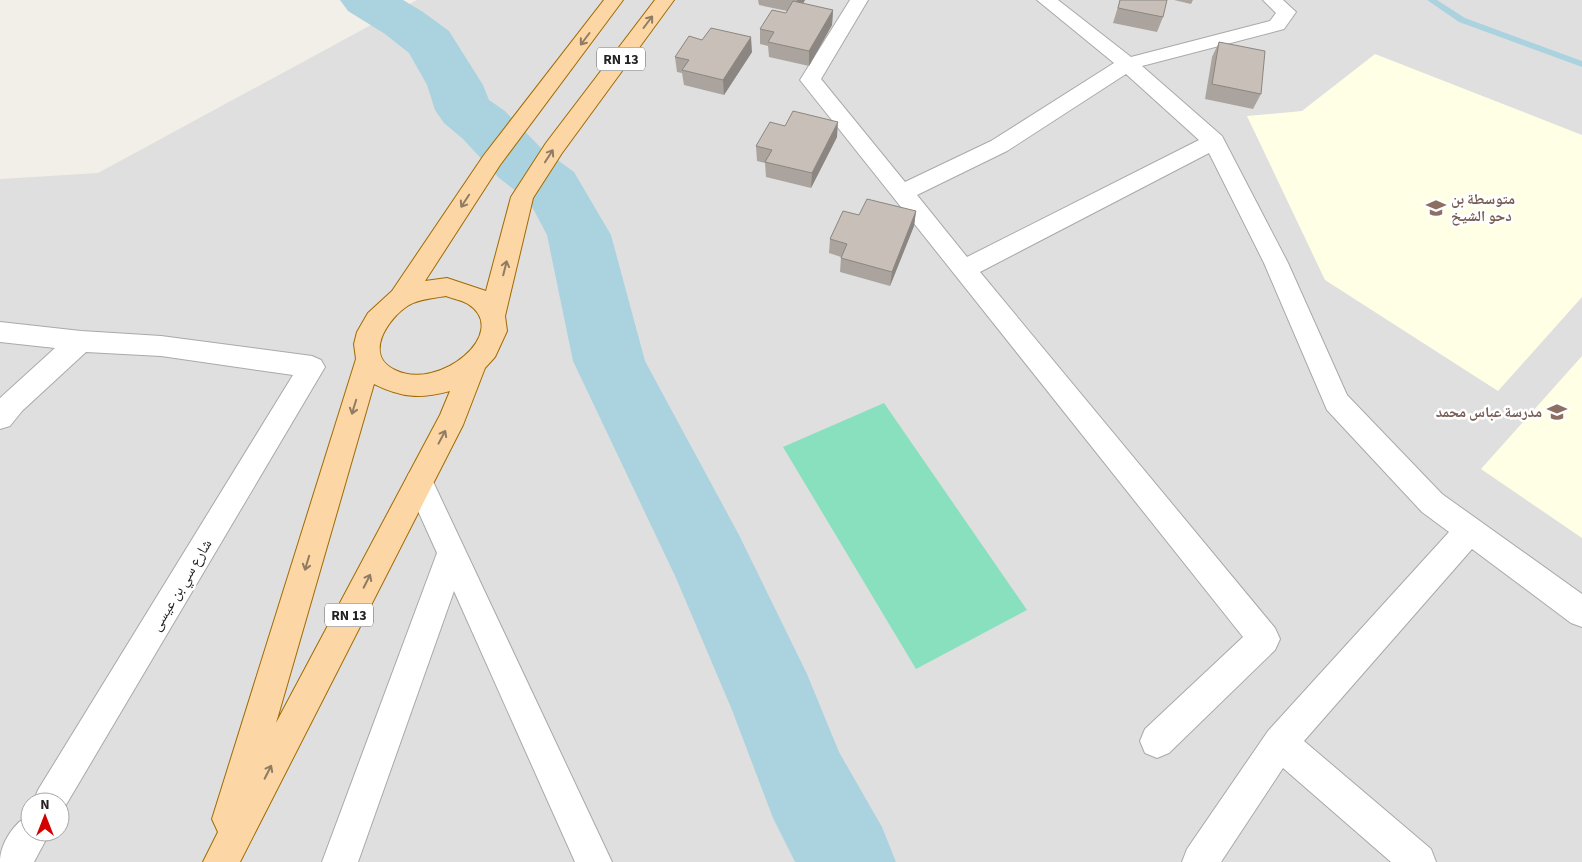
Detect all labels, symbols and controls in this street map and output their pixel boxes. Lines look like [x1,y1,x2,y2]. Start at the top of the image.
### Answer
one-way arrow [643,16,654,29]
one-way arrow [580,32,590,46]
road number: RN 13 [597,48,645,70]
one-way arrow [544,150,554,164]
place label: متوسطة بن دحو الشيخ [1451,189,1515,227]
one-way arrow [460,194,470,208]
school or university icon: متوسطة بن دحو الشيخ [1425,197,1447,219]
one-way arrow [501,260,510,276]
one-way arrow [348,399,358,415]
school or university icon: مدرسة عباس محمد [1546,401,1568,423]
place label: مدرسة عباس محمد [1436,402,1542,423]
one-way arrow [437,430,447,445]
street label: شارع سي بن عيسى [146,535,218,636]
one-way arrow [301,555,311,571]
one-way arrow [362,574,372,589]
road number: RN 13 [325,604,373,626]
one-way arrow [264,765,273,780]
north arrow [20,792,70,842]
text: N [40,795,50,815]

